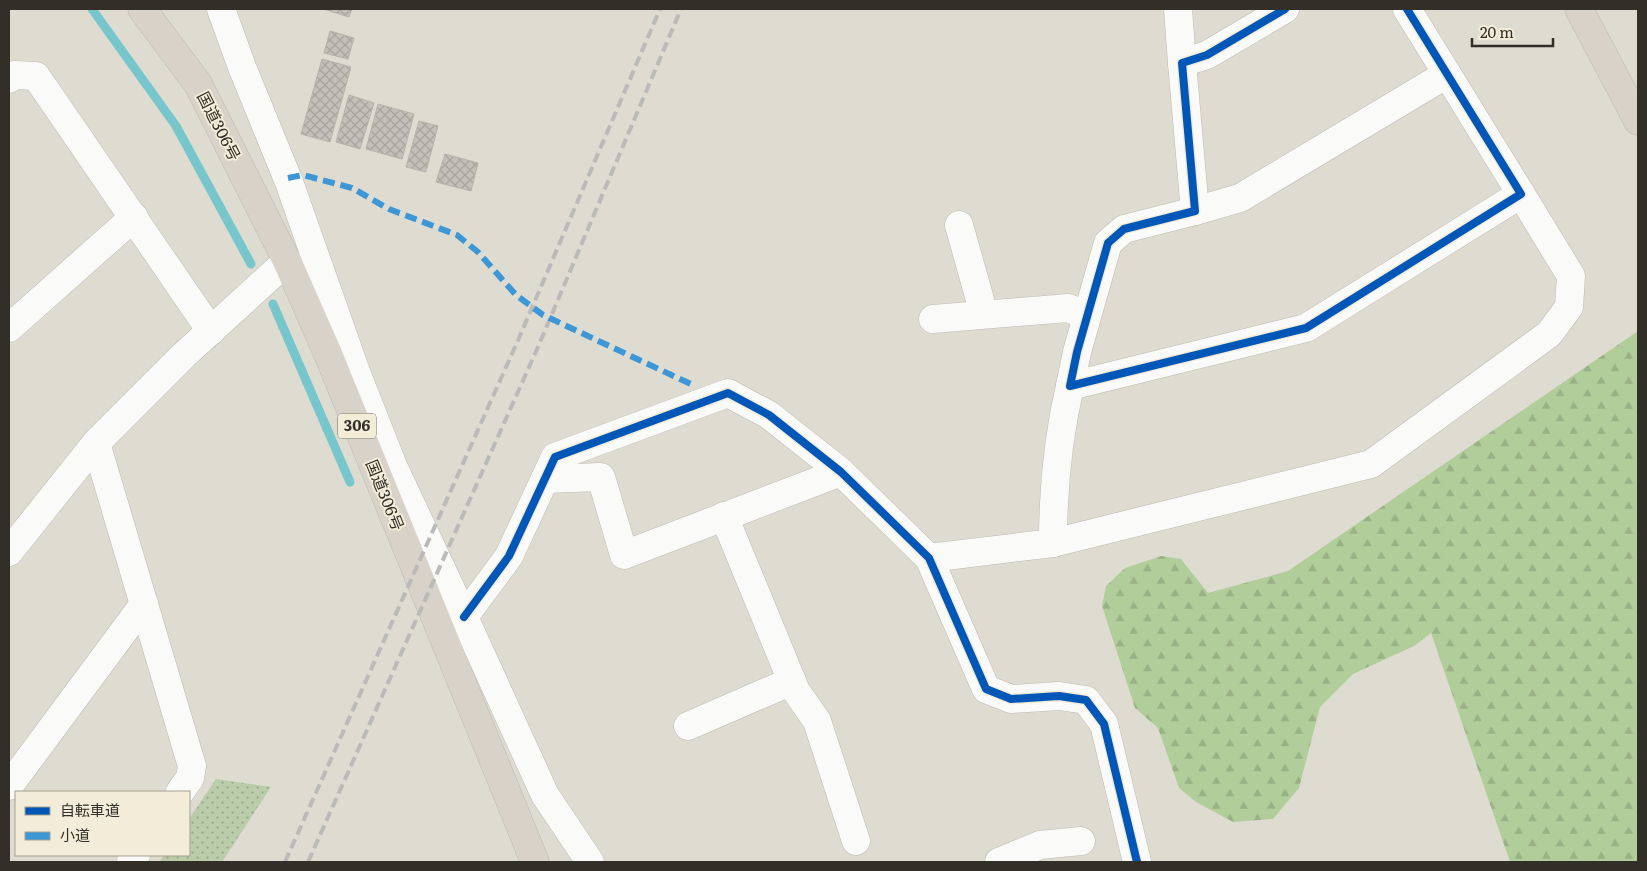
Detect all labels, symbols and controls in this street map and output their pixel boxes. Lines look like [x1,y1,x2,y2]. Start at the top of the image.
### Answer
scale bar [1472,15,1553,47]
text: 20 m [1480,20,1514,43]
street label: 国道306号 [192,87,247,164]
road number: 306 [338,414,376,438]
street label: 国道306号 [361,456,411,534]
legend [15,791,190,856]
text: 自転車道 [60,798,120,821]
text: 小道 [60,823,90,846]

